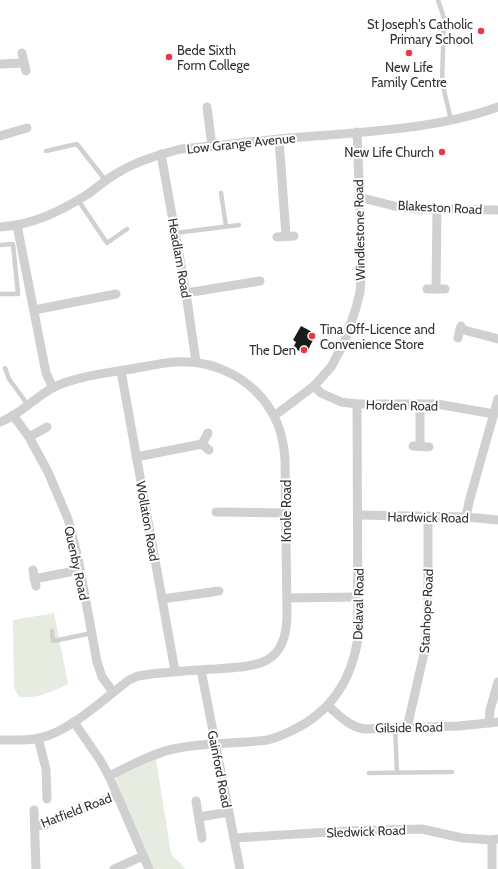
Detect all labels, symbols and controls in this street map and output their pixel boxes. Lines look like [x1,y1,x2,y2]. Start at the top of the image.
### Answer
place label: St Joseph's Catholic Primary School [367,16,473,47]
marker: St Joseph's Catholic Primary School [476,26,486,36]
place label: Bede Sixth Form College [177,42,250,73]
marker: New Life Family Centre [404,48,414,58]
marker: Bede Sixth Form College [164,52,174,62]
place label: New Life Family Centre [371,59,447,90]
street label: Low Grange Avenue [186,129,297,157]
place label: New Life Church [344,144,434,160]
marker: New Life Church [437,147,447,157]
street label: Windlestone Road [350,179,368,281]
street label: Blakeston Road [397,197,483,217]
street label: Headlam Road [165,217,195,299]
place label: Tina Off-Licence and Convenience Store [320,321,435,352]
marker: Tina Off-Licence and Convenience Store [307,331,317,341]
place label: The Den [249,342,296,358]
marker: The Den [299,345,309,355]
street label: Horden Road [366,396,438,414]
street label: Wollaton Road [133,480,163,562]
street label: Knole Road [278,480,294,542]
street label: Hardwick Road [387,508,469,526]
street label: Quenby Road [61,524,93,602]
street label: Delaval Road [349,568,367,640]
street label: Stanhope Road [416,568,436,654]
street label: Gilside Road [375,718,443,736]
street label: Gainford Road [205,729,235,809]
street label: Hatfield Road [38,789,114,831]
street label: Sledwick Road [326,822,406,840]

